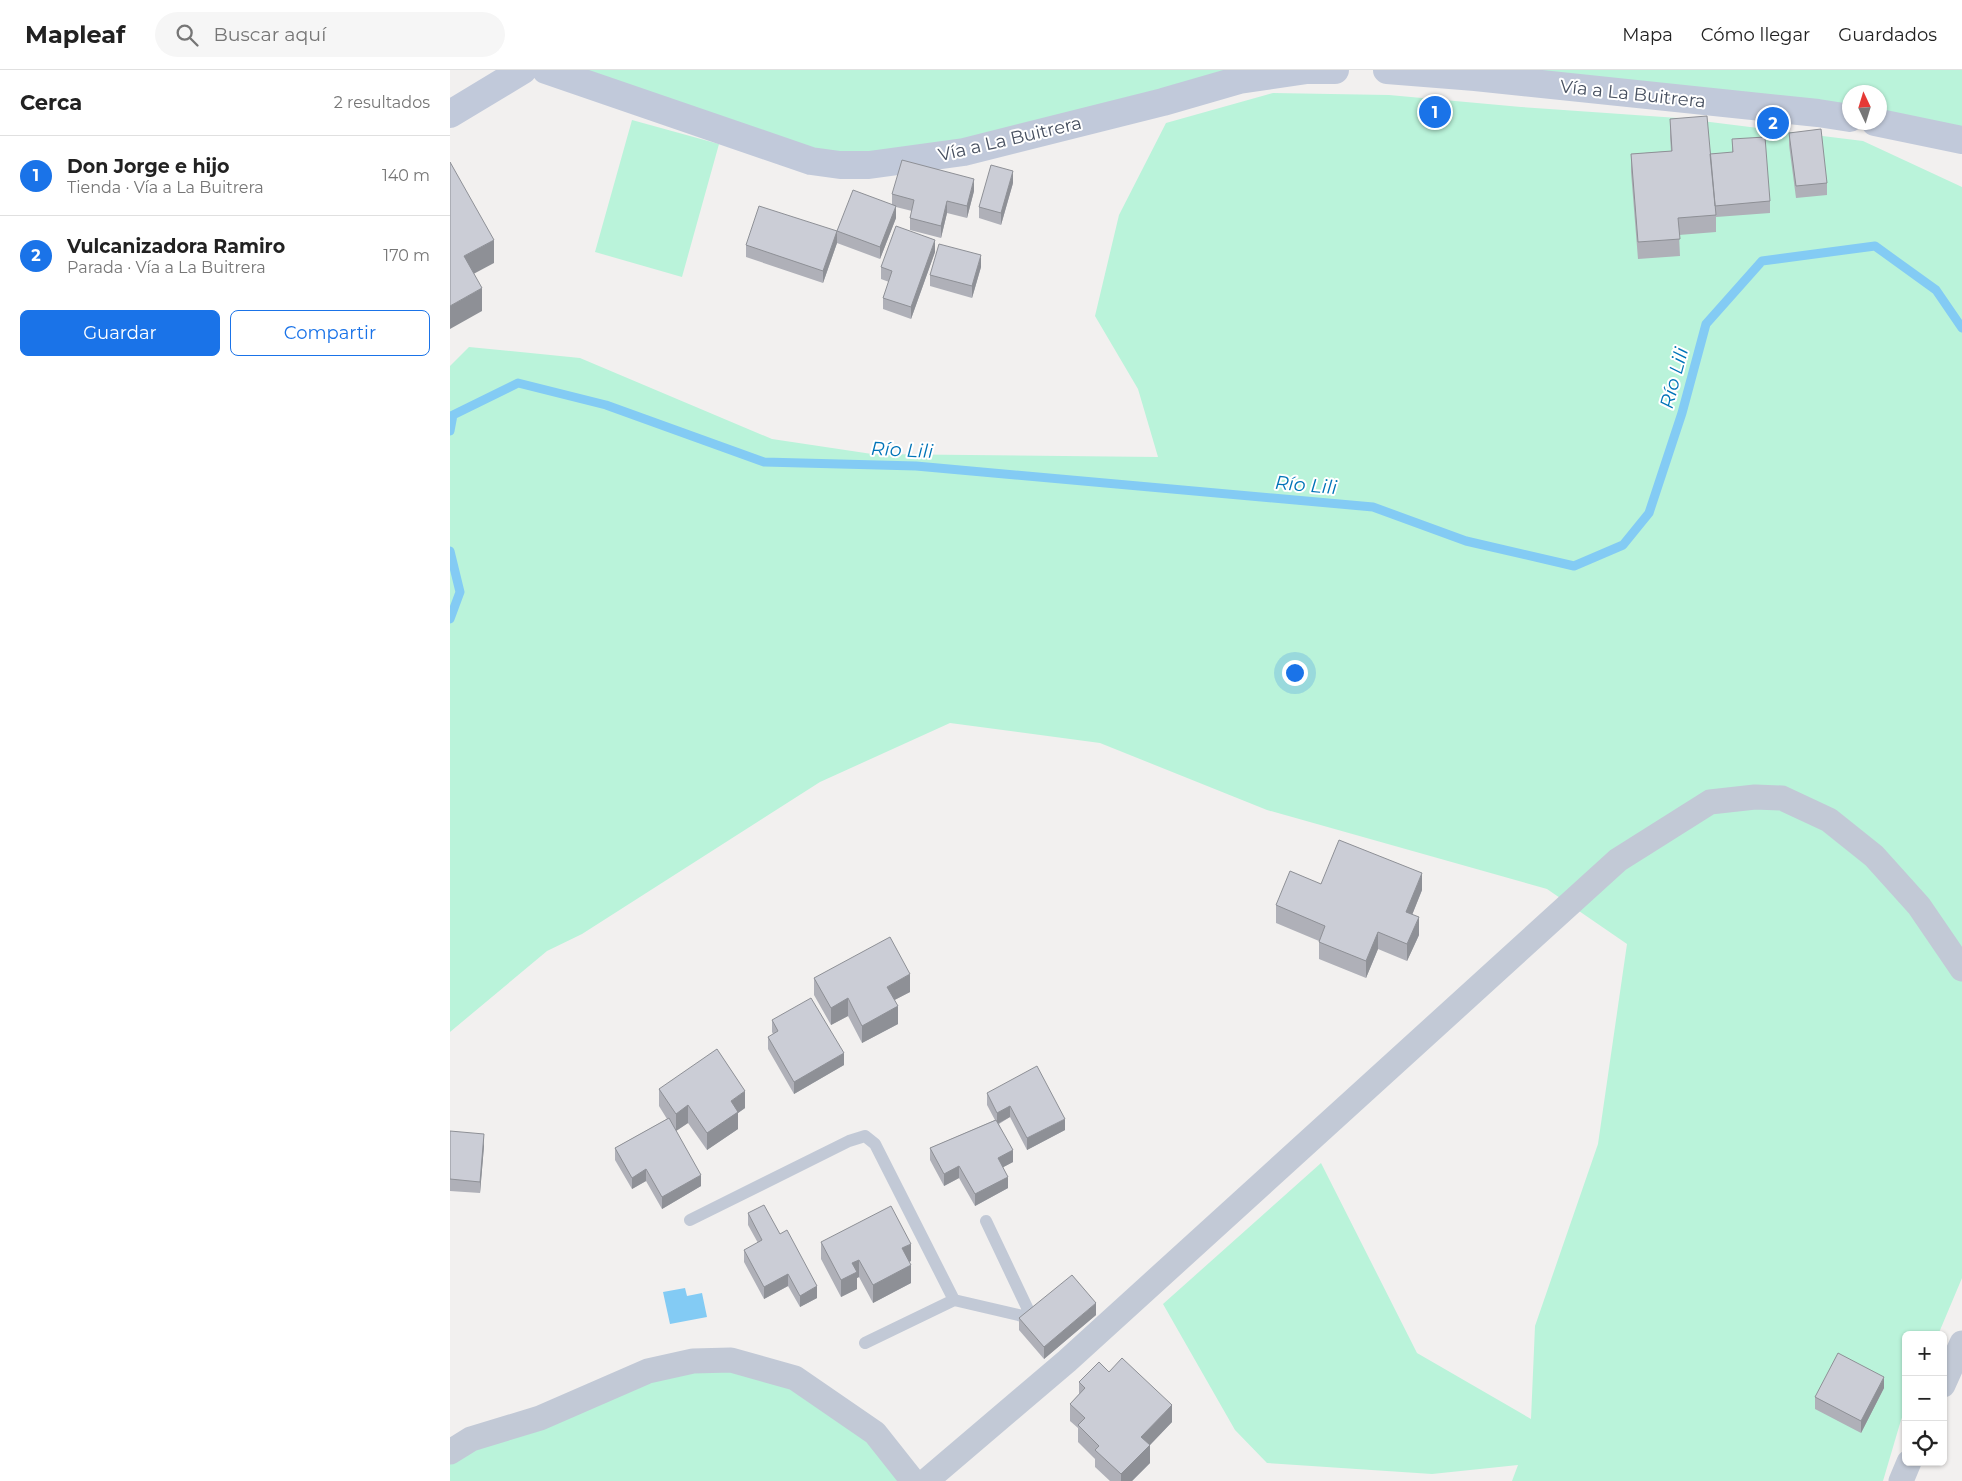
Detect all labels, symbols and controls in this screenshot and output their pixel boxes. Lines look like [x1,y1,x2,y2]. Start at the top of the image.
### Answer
search box [155,12,505,57]
text: Mapleaf [25,20,125,49]
icon: search [173,21,201,49]
text: Buscar aquí [213,23,326,46]
text: Mapa [1622,24,1673,46]
text: Cómo llegar [1701,24,1810,46]
text: Guardados [1838,24,1937,46]
street label: Vía a La Buitrera [1559,75,1707,113]
north arrow [1842,85,1887,130]
text: Cerca [20,90,82,115]
text: 2 resultados [334,93,430,112]
pin: 1 [1419,93,1451,131]
pin: 2 [1757,104,1789,142]
street label: Vía a La Buitrera [936,112,1084,166]
text: Don Jorge e hijo [67,155,230,178]
text: 1 [33,166,39,185]
text: 140 m [382,166,430,185]
text: Tienda · Vía a La Buitrera [67,178,264,197]
text: Vulcanizadora Ramiro [67,235,285,258]
text: 2 [31,246,41,265]
text: 170 m [383,246,430,265]
text: Parada · Vía a La Buitrera [67,258,266,277]
button: Guardar [20,310,220,356]
button: Compartir [230,310,430,356]
water label: Río Lili [1655,344,1693,411]
water label: Río Lili [870,437,935,463]
water label: Río Lili [1274,471,1339,499]
your location [1282,660,1308,686]
map controls [1902,1331,1947,1466]
button: + [1902,1331,1947,1376]
button: − [1902,1376,1947,1421]
button: locate [1902,1421,1947,1466]

